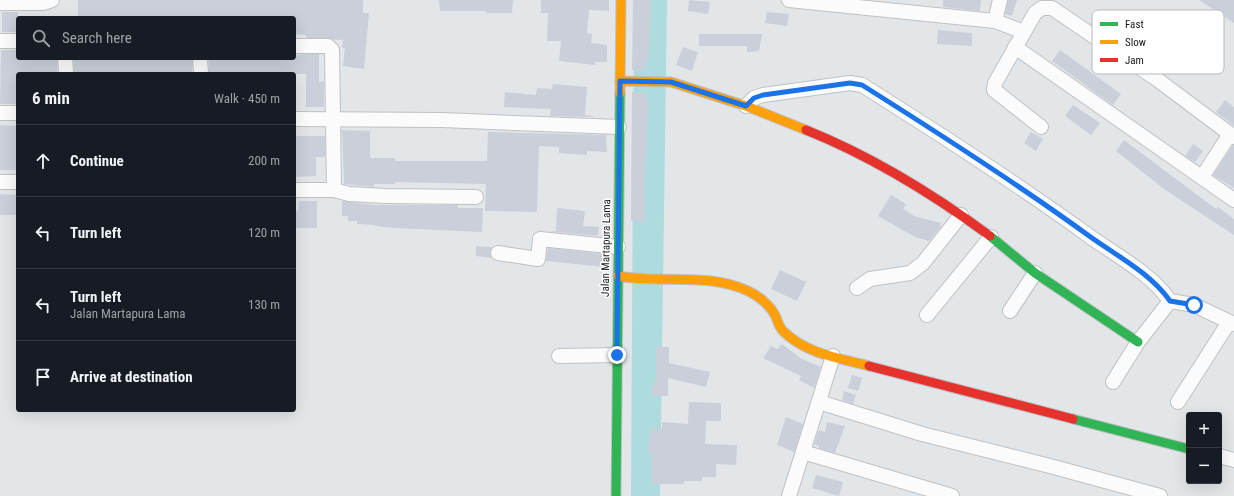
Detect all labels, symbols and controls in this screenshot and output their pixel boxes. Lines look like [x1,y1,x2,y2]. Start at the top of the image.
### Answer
legend [1092,10,1224,74]
search box [16,16,296,60]
text: Fast [1125,18,1144,31]
icon: search [30,27,52,49]
text: Search here [62,29,132,47]
text: Slow [1125,36,1146,49]
text: Jam [1125,54,1144,67]
text: 6 min [32,88,70,108]
text: Walk · 450 m [214,91,280,106]
icon: ahead [32,150,54,172]
text: Continue [70,152,124,170]
text: 200 m [248,153,280,168]
street label: Jalan Martapura Lama [599,199,613,297]
icon: left [32,222,54,244]
text: Turn left [70,224,121,242]
text: 120 m [248,225,280,240]
text: Turn left [70,288,121,306]
icon: left [32,294,54,316]
route start [1185,296,1203,314]
text: 130 m [248,297,280,312]
text: Jalan Martapura Lama [70,306,185,321]
route end [608,346,626,364]
icon: arrive [32,366,54,388]
text: Arrive at destination [70,368,193,386]
map controls [1186,412,1222,484]
button: + [1186,412,1222,448]
button: − [1186,448,1222,484]

